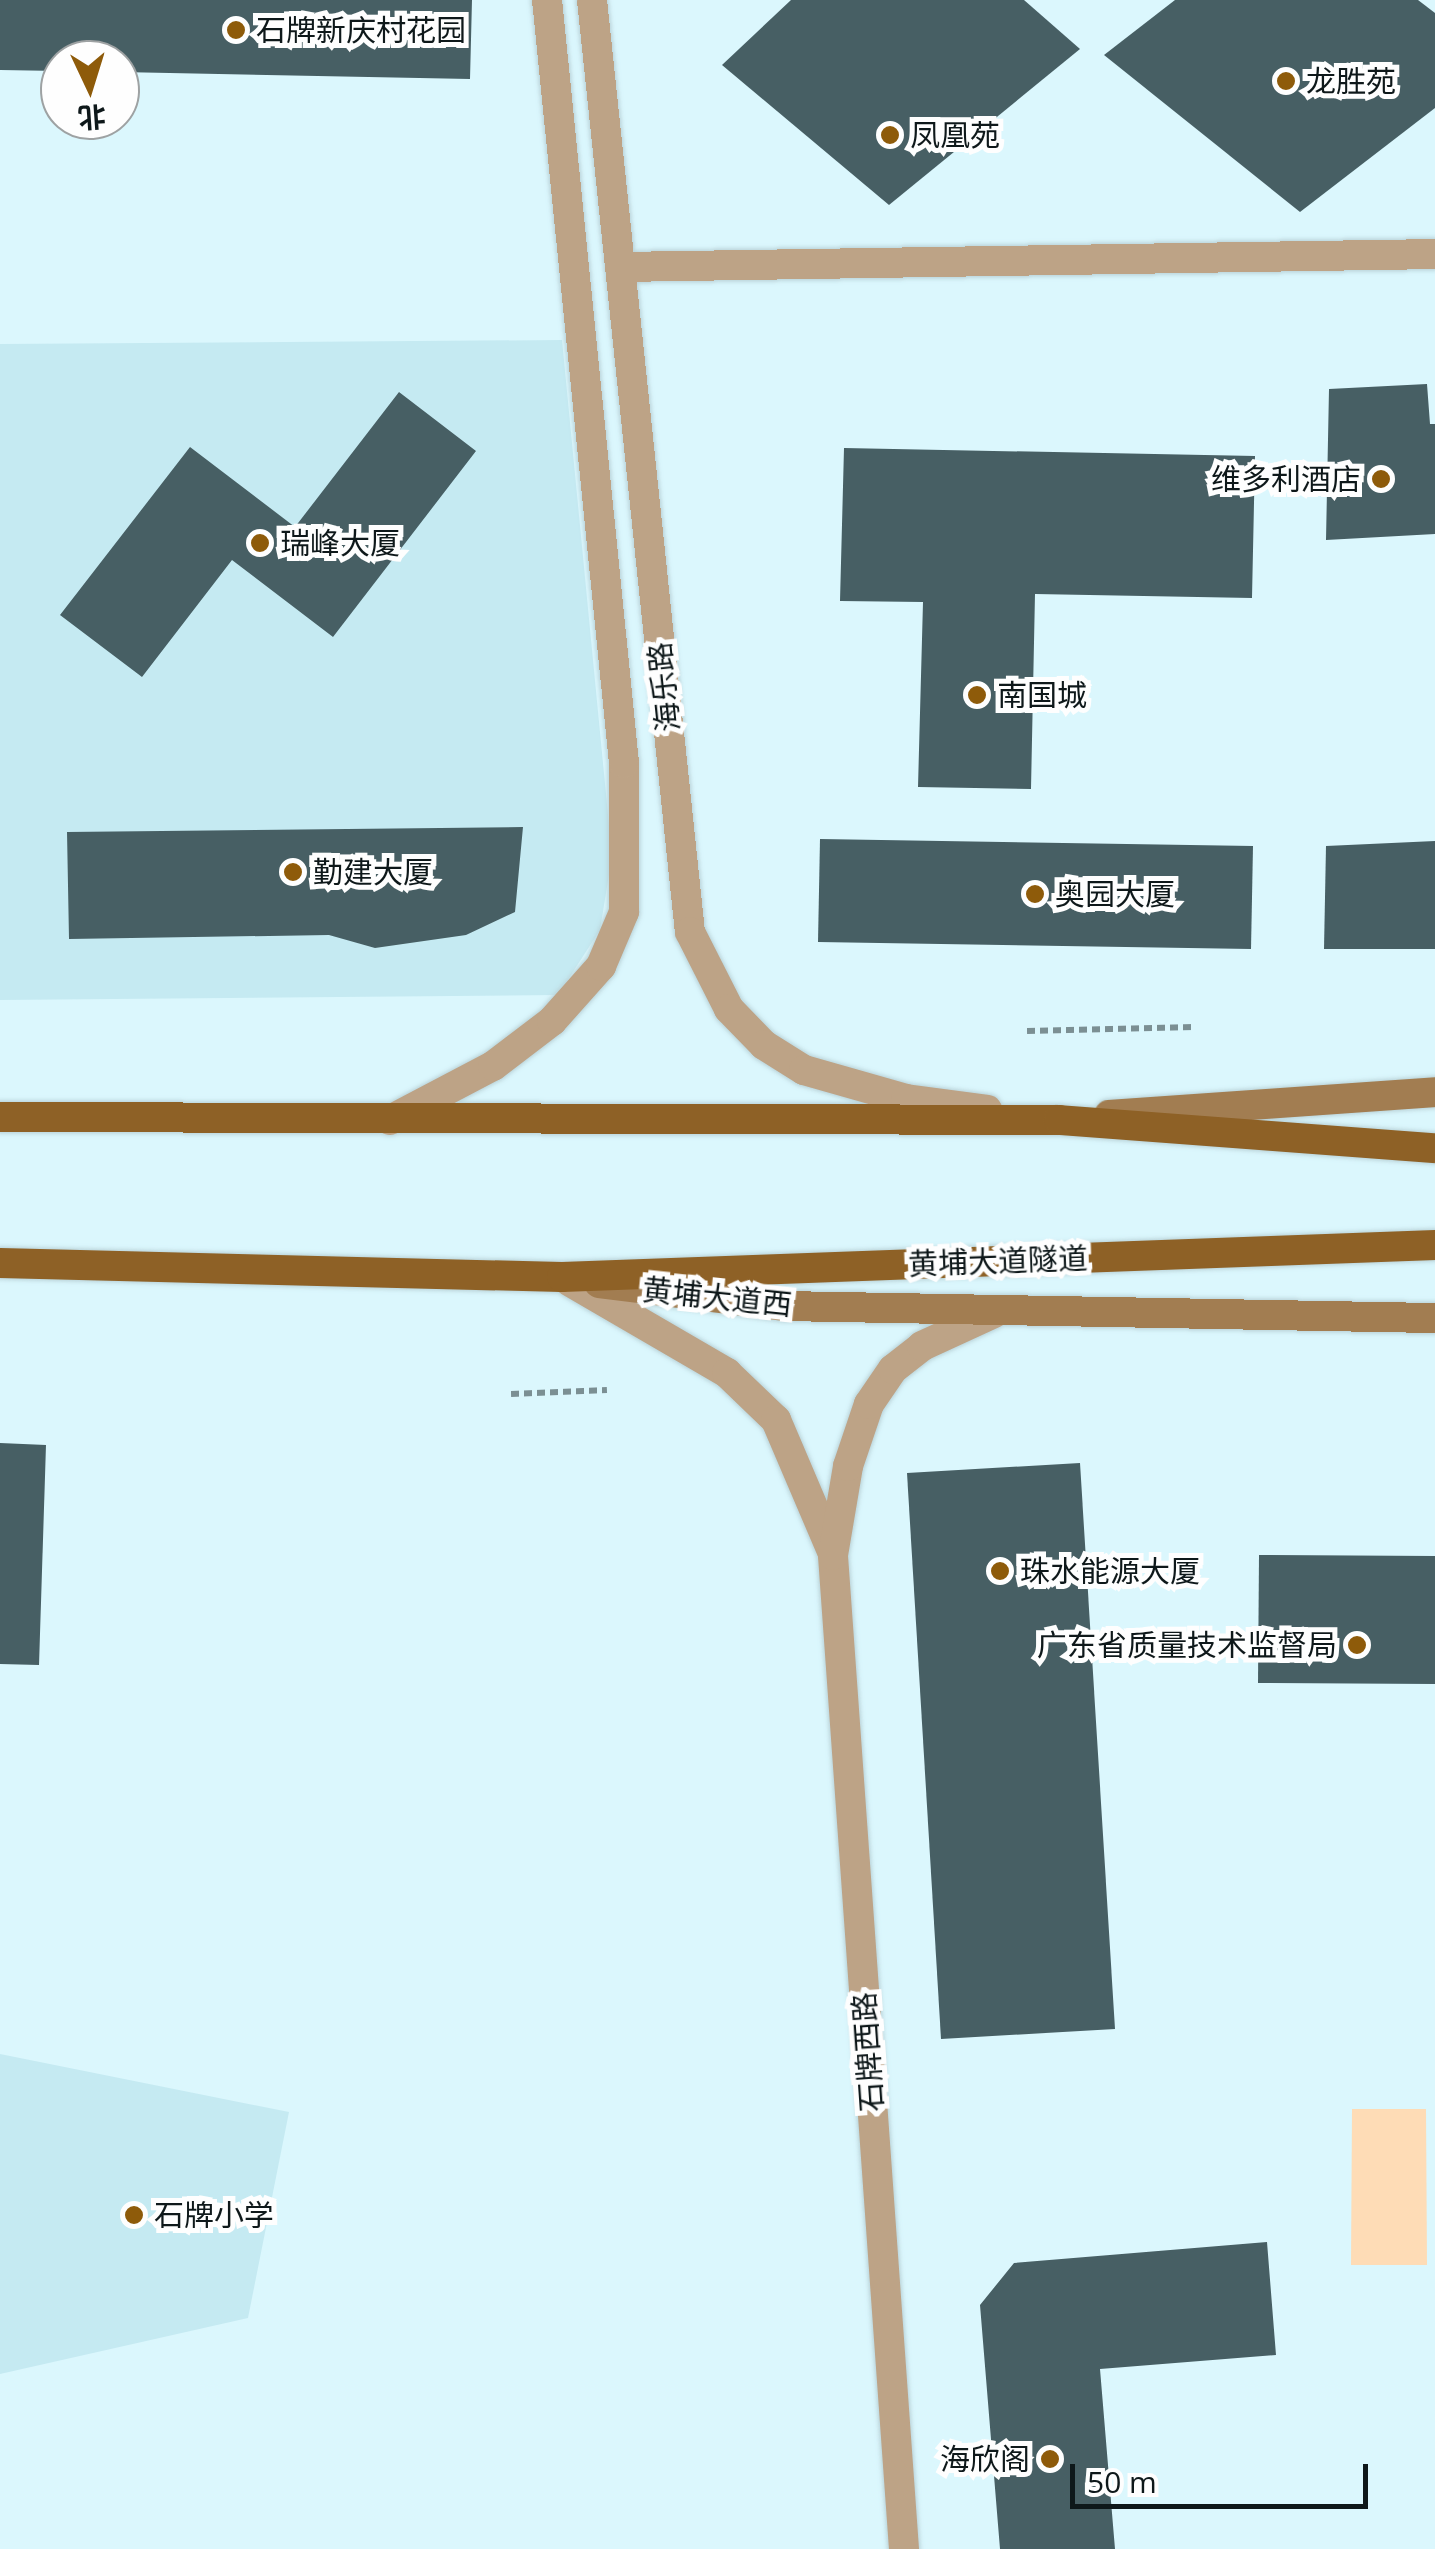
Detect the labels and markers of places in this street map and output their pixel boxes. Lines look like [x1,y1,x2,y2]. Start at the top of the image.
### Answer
place label: 石牌新庆村花园 [256,12,466,48]
marker: 石牌新庆村花园 [225,19,247,41]
place label: 龙胜苑 [1306,63,1396,99]
marker: 龙胜苑 [1275,70,1297,92]
place label: 凤凰苑 [910,117,1000,153]
marker: 凤凰苑 [879,124,901,146]
place label: 维多利酒店 [1211,461,1361,497]
marker: 维多利酒店 [1370,468,1392,490]
place label: 瑞峰大厦 [280,525,400,561]
marker: 瑞峰大厦 [249,532,271,554]
place label: 南国城 [997,677,1087,713]
marker: 南国城 [966,684,988,706]
place label: 勤建大厦 [313,854,433,890]
marker: 勤建大厦 [282,861,304,883]
place label: 奥园大厦 [1055,876,1175,912]
marker: 奥园大厦 [1024,883,1046,905]
place label: 珠水能源大厦 [1020,1553,1200,1589]
marker: 珠水能源大厦 [989,1560,1011,1582]
place label: 广东省质量技术监督局 [1037,1627,1337,1663]
marker: 广东省质量技术监督局 [1346,1634,1368,1656]
place label: 石牌小学 [154,2197,274,2233]
marker: 石牌小学 [123,2204,145,2226]
place label: 海欣阁 [940,2441,1030,2477]
marker: 海欣阁 [1039,2448,1061,2470]

